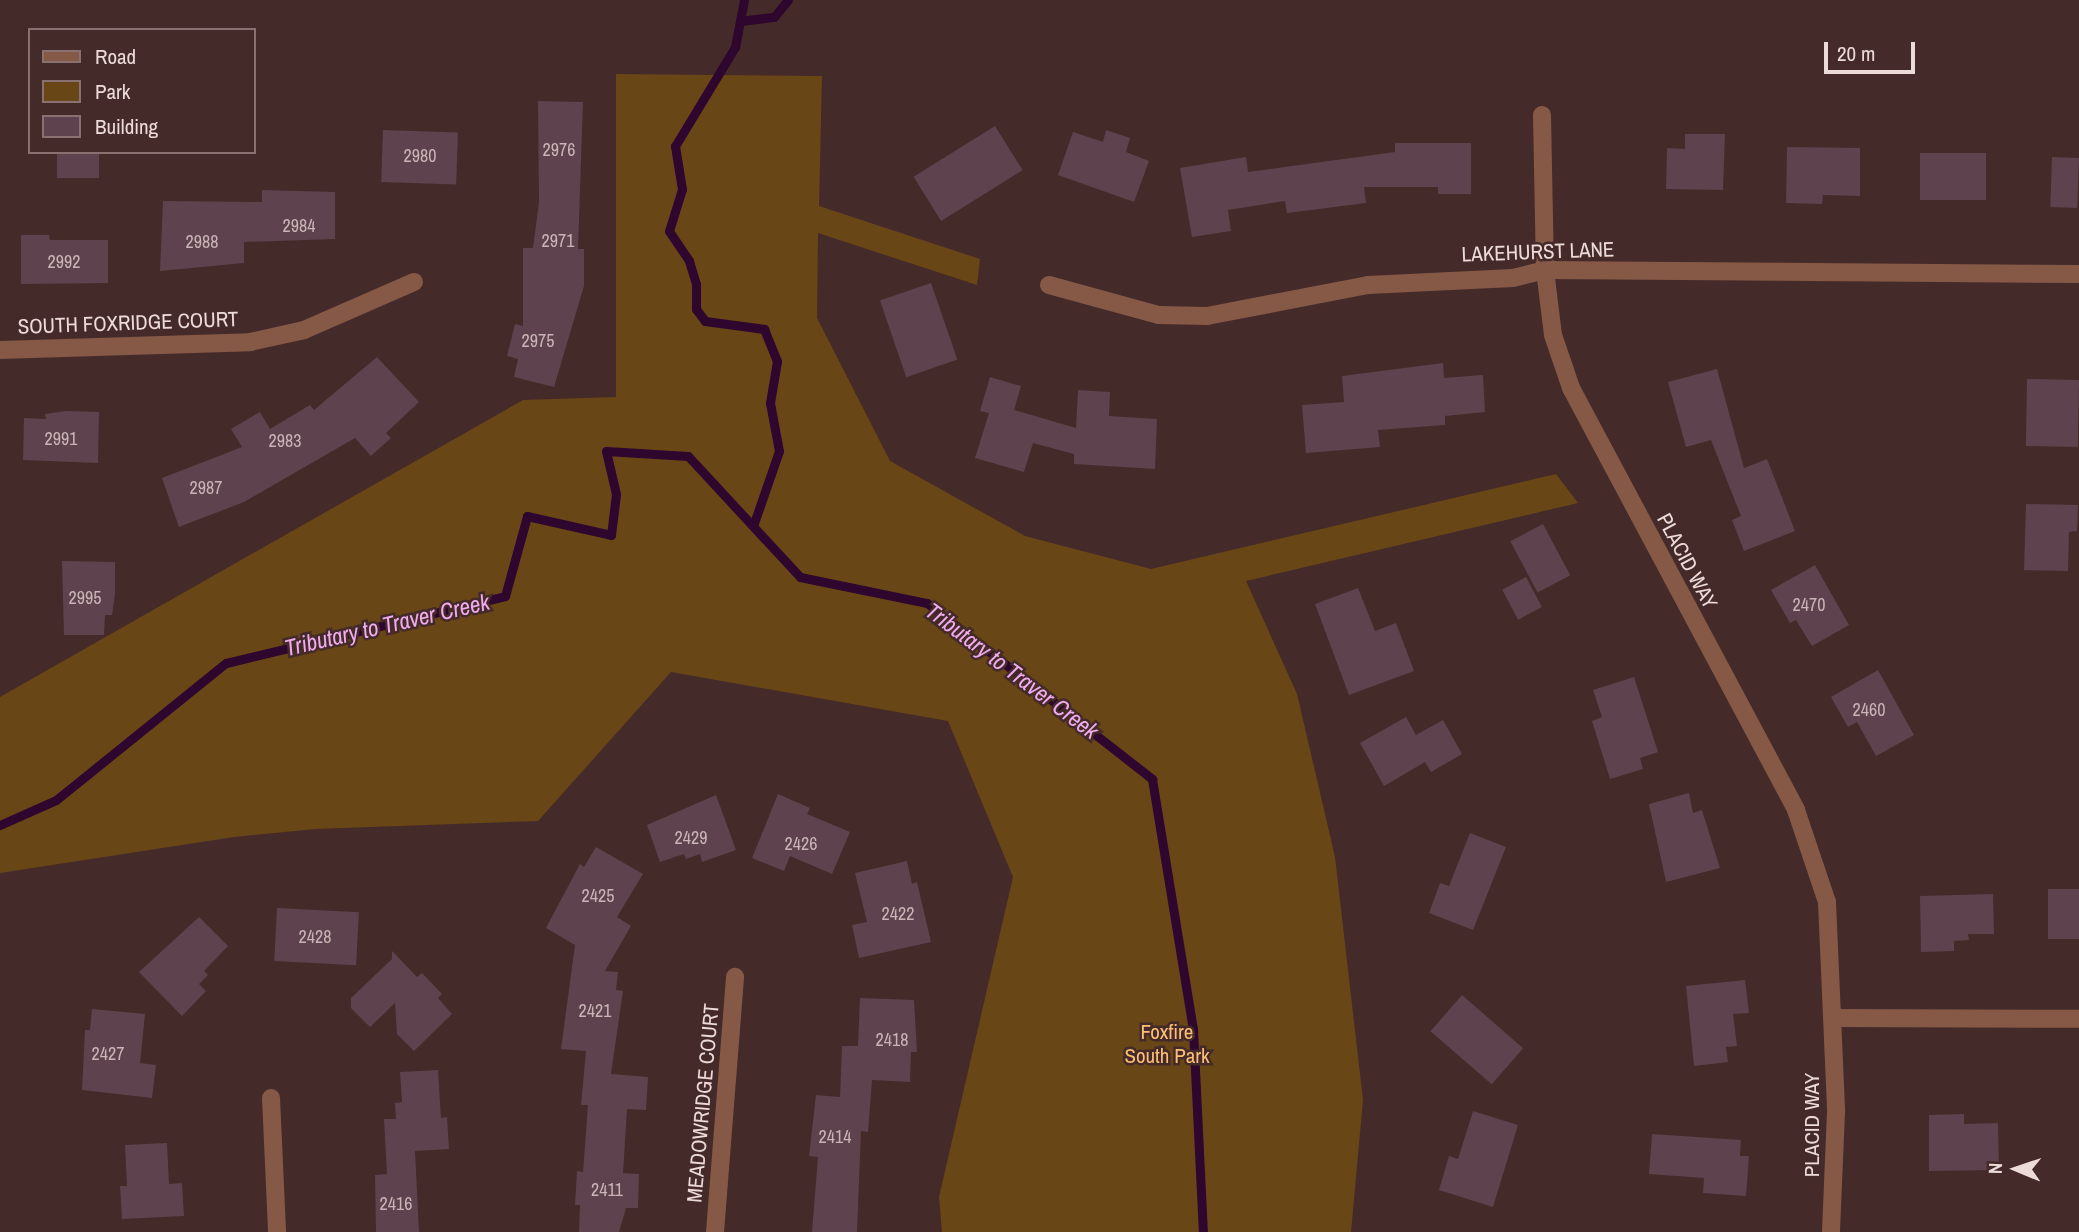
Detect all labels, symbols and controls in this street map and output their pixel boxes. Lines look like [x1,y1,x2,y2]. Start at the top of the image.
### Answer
legend [28,28,256,154]
scale bar [1827,28,1918,72]
text: 20 m [1837,39,1875,68]
text: Road [95,42,136,71]
text: Park [95,77,130,106]
text: Building [95,112,158,141]
house number: 2976 [543,139,575,161]
house number: 2980 [404,145,436,167]
house number: 2984 [283,215,315,237]
house number: 2971 [542,230,574,252]
house number: 2988 [186,231,218,253]
street label: LAKEHURST LANE [1461,237,1615,267]
house number: 2992 [48,251,80,273]
street label: SOUTH FOXRIDGE COURT [17,307,239,339]
house number: 2975 [522,330,554,352]
house number: 2991 [45,428,77,450]
house number: 2983 [269,430,301,452]
house number: 2987 [190,477,222,499]
street label: PLACID WAY [1651,509,1723,613]
house number: 2995 [69,587,101,609]
water label: Tributary to Traver Creek [282,588,492,662]
house number: 2470 [1793,594,1825,616]
water label: Tributary to Traver Creek [920,597,1104,745]
house number: 2460 [1853,699,1885,721]
house number: 2429 [675,827,707,849]
house number: 2426 [785,833,817,855]
house number: 2425 [582,885,614,907]
house number: 2422 [882,903,914,925]
house number: 2428 [299,926,331,948]
house number: 2421 [579,1000,611,1022]
street label: MEADOWRIDGE COURT [682,1002,724,1204]
park label: Foxfire South Park [1124,1019,1210,1069]
house number: 2418 [876,1029,908,1051]
house number: 2427 [92,1043,124,1065]
street label: PLACID WAY [1799,1073,1825,1177]
house number: 2414 [819,1126,851,1148]
north arrow [1981,1134,2051,1204]
text: N [1982,1162,2008,1174]
house number: 2411 [591,1179,623,1201]
house number: 2416 [380,1193,412,1215]

